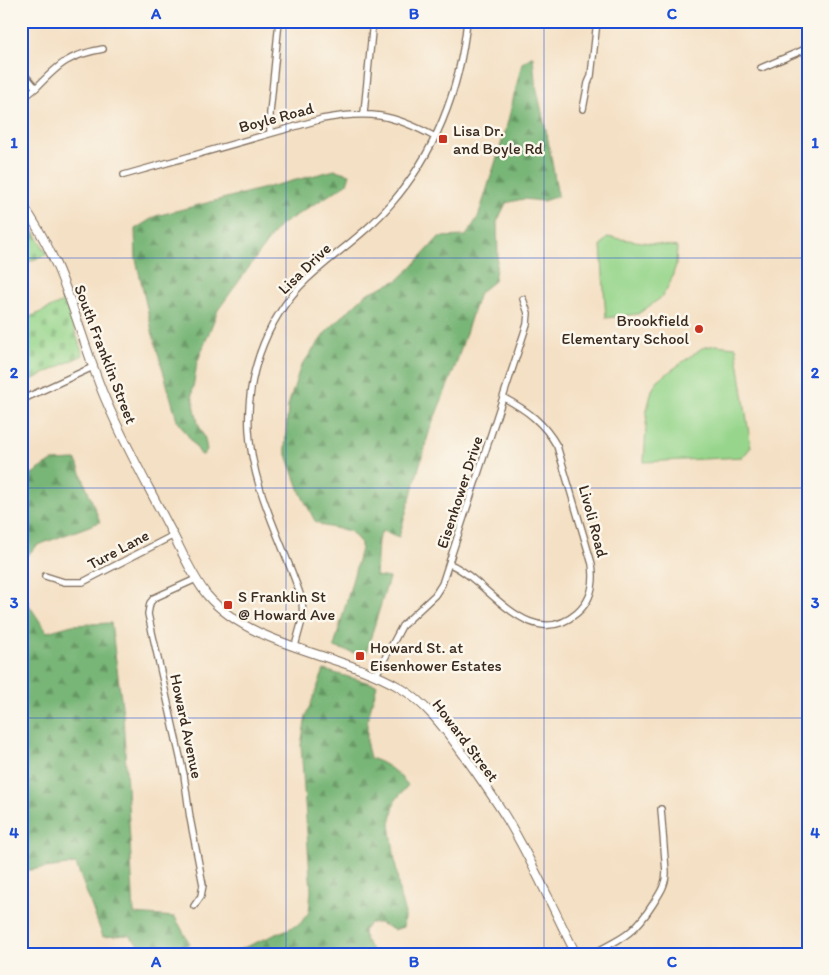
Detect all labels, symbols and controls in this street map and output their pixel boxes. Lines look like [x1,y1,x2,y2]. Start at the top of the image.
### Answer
text: A [150,4,162,23]
text: B [409,4,420,23]
text: C [667,4,678,23]
street label: Boyle Road [237,98,316,137]
place label: Lisa Dr. and Boyle Rd [453,121,543,158]
text: 1 [10,133,18,152]
marker: Lisa Dr. and Boyle Rd [437,133,449,145]
text: 1 [811,133,819,152]
street label: Lisa Drive [274,239,335,298]
street label: South Franklin Street [70,282,141,427]
place label: Brookfield Elementary School [561,311,689,348]
marker: Brookfield Elementary School [693,323,705,335]
text: 2 [10,363,19,382]
text: 2 [811,363,820,382]
street label: Eisenhower Drive [432,433,487,551]
street label: Livoli Road [575,483,612,560]
street label: Ture Lane [84,525,152,574]
place label: S Franklin St @ Howard Ave [238,587,335,624]
text: 3 [10,593,19,612]
text: 3 [811,593,820,612]
marker: S Franklin St @ Howard Ave [222,599,234,611]
place label: Howard St. at Eisenhower Estates [370,638,502,675]
marker: Howard St. at Eisenhower Estates [354,650,366,662]
street label: Howard Avenue [166,672,207,780]
street label: Howard Street [428,695,503,785]
text: 4 [9,823,19,842]
text: 4 [810,823,820,842]
text: A [150,952,162,971]
text: B [409,952,420,971]
text: C [667,952,678,971]

